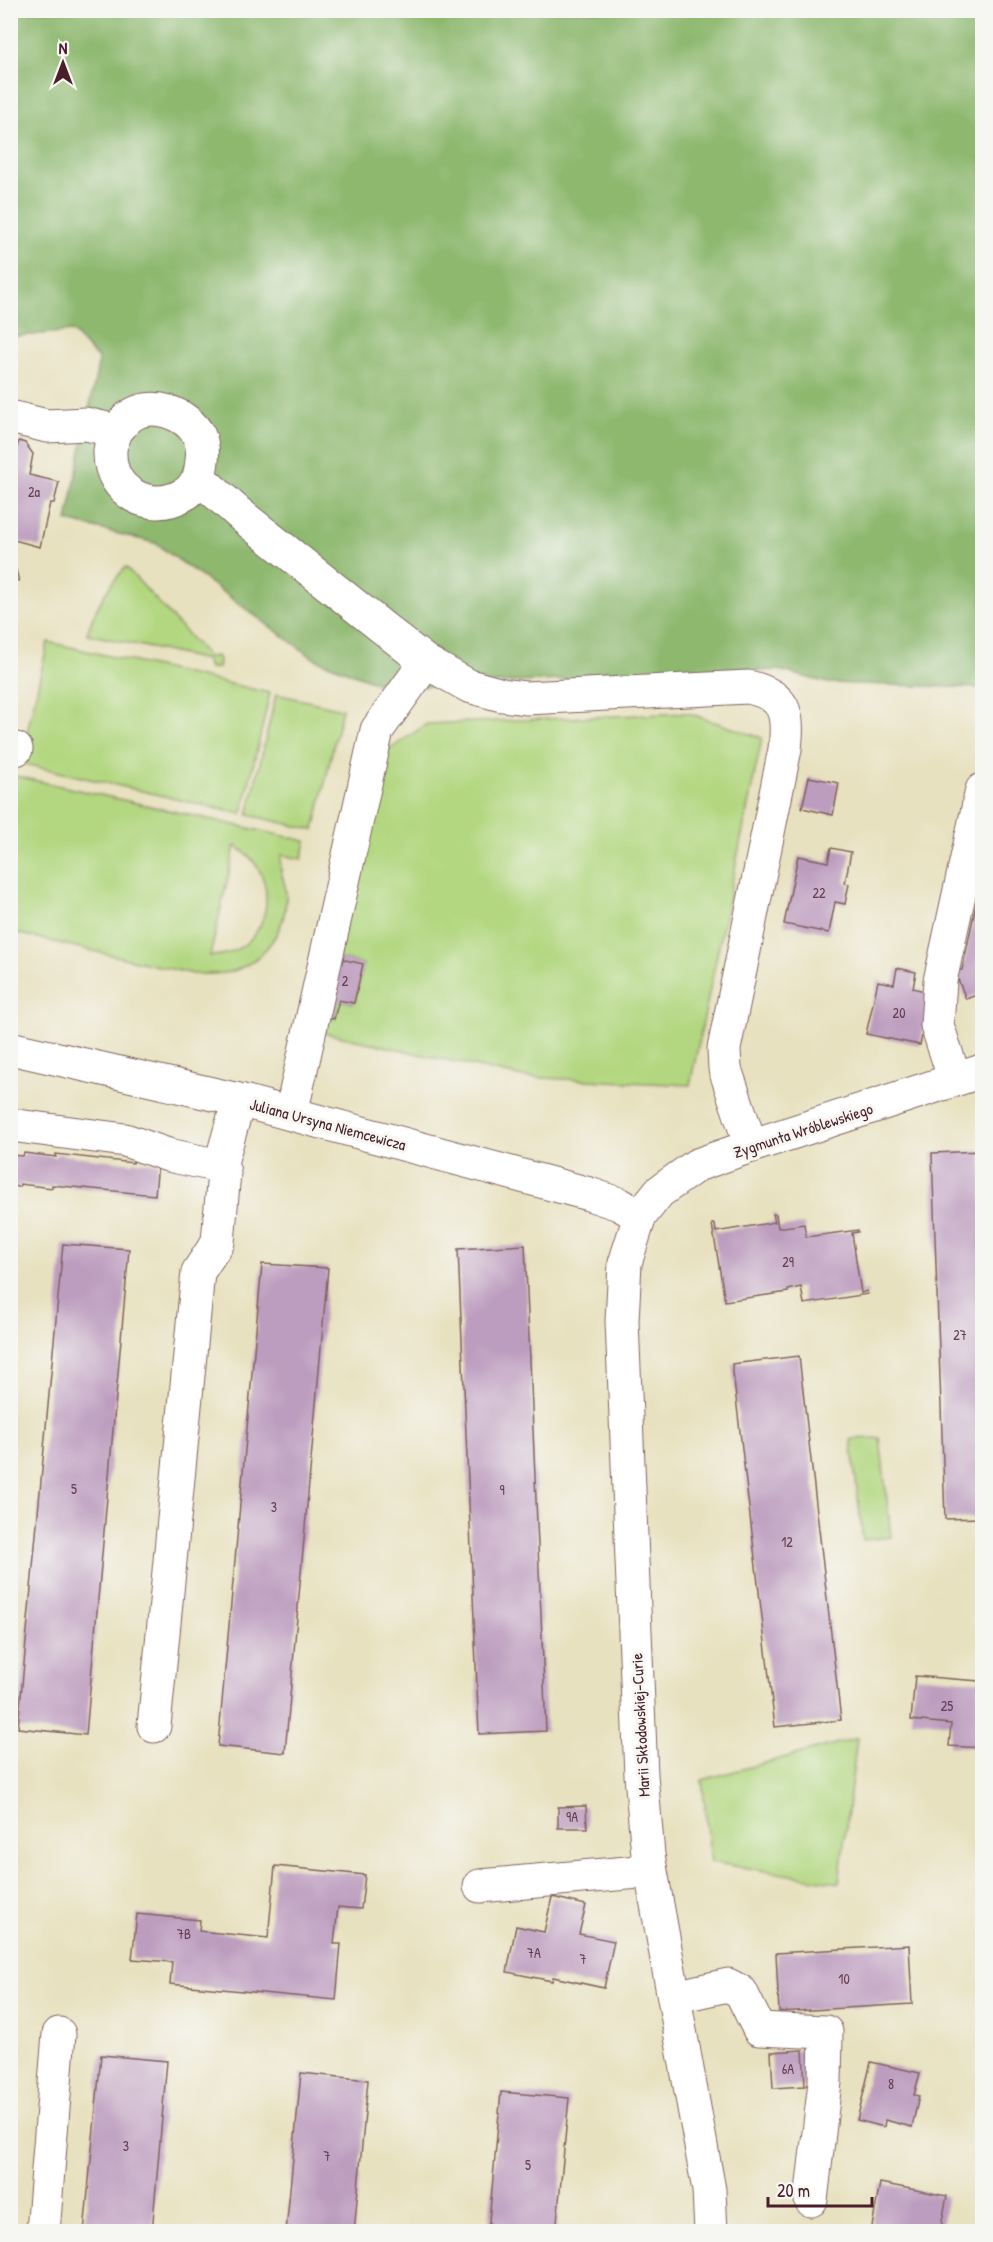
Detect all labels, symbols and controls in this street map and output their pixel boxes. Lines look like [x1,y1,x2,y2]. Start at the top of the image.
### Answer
north arrow [33,33,93,93]
text: N [59,37,68,59]
house number: 2a [28,482,41,501]
house number: 22 [812,883,826,902]
house number: 2 [342,971,349,990]
house number: 20 [893,1003,905,1022]
street label: Juliana Ursyna Niemcewicza [247,1093,409,1155]
street label: Zygmunta Wróblewskiego [730,1097,876,1163]
house number: 29 [782,1252,794,1271]
house number: 27 [953,1325,967,1344]
house number: 5 [71,1479,77,1498]
house number: 9 [499,1480,505,1499]
house number: 3 [271,1497,277,1516]
house number: 12 [781,1532,793,1551]
street label: Marii Skłodowskiej-Curie [625,1652,655,1797]
house number: 25 [941,1696,953,1715]
house number: 9A [566,1807,578,1826]
house number: 7B [177,1924,191,1943]
house number: 7A [527,1943,541,1962]
house number: 7 [580,1949,587,1968]
house number: 10 [838,1969,850,1988]
house number: 6A [782,2059,794,2078]
house number: 8 [888,2074,894,2093]
house number: 3 [123,2136,129,2155]
house number: 7 [324,2146,331,2165]
house number: 5 [525,2155,531,2174]
scale bar [768,2170,872,2208]
text: 20 m [777,2178,810,2203]

